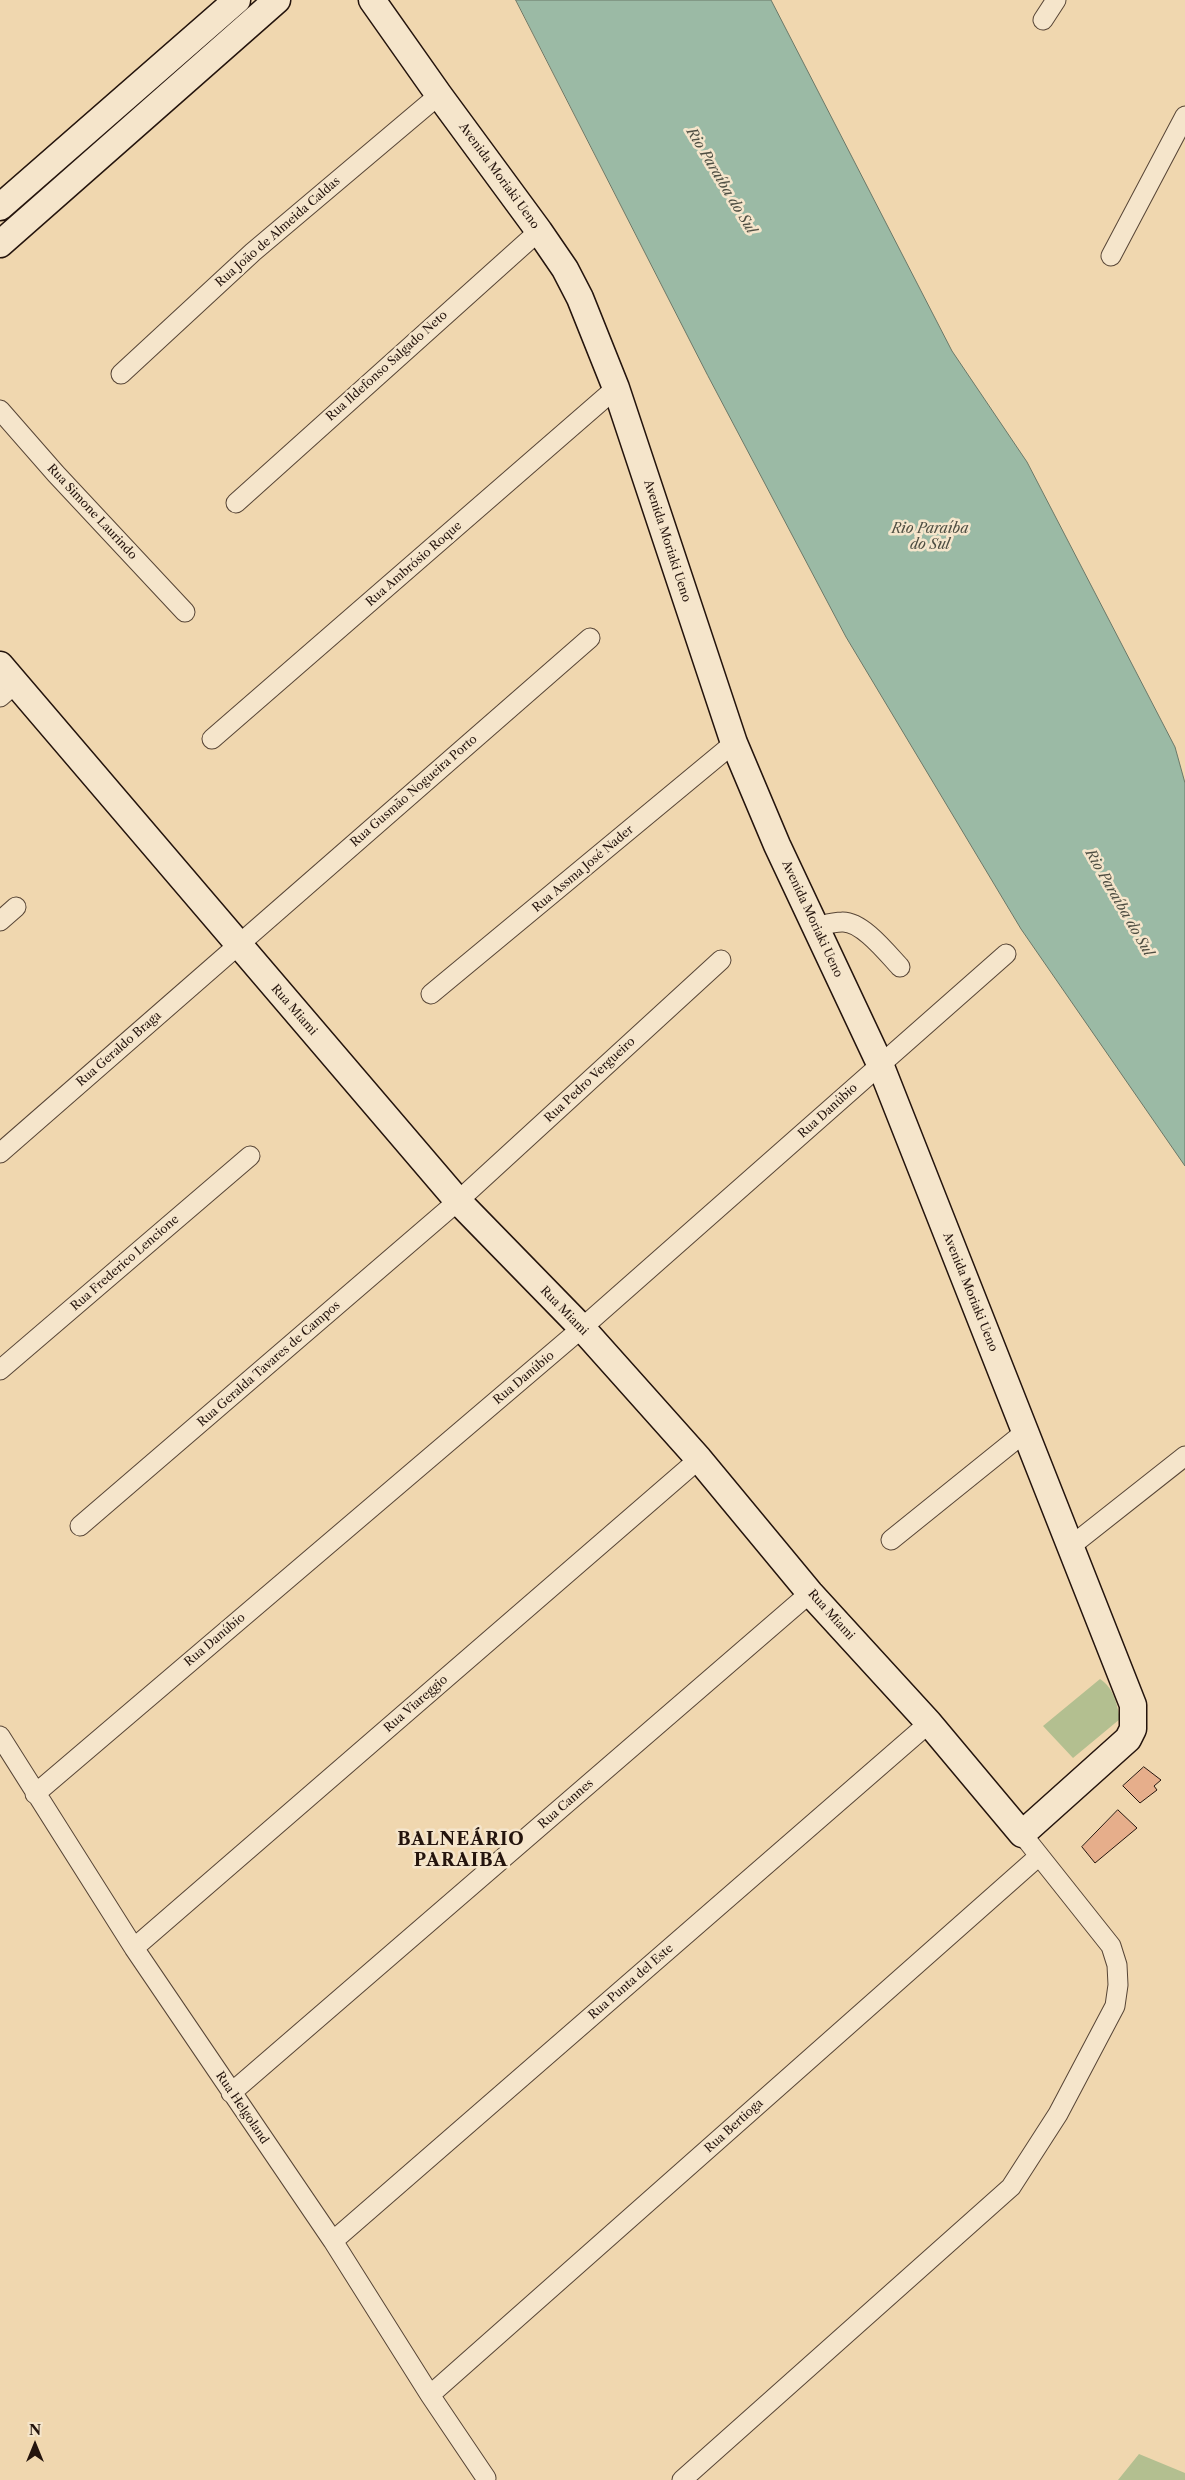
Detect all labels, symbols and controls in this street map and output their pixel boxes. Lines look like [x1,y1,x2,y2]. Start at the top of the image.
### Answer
street label: Avenida Moriaki Ueno [456,120,542,232]
water label: Rio Paraíba do Sul [683,125,759,237]
street label: Rua João de Almeida Caldas [213,174,343,290]
street label: Rua Ildefonso Salgado Neto [323,308,451,424]
street label: Rua Simone Laurindo [44,461,140,563]
street label: Avenida Moriaki Ueno [640,478,694,604]
street label: Rua Ambrósio Roque [363,519,465,609]
water label: Rio Paraíba do Sul [891,521,969,554]
street label: Rua Gusmão Nogueira Porto [348,732,480,850]
street label: Rua Assma José Nader [530,823,636,915]
water label: Rio Paraíba do Sul [1081,846,1157,960]
street label: Avenida Moriaki Ueno [779,858,845,980]
street label: Rua Miami [268,982,320,1038]
street label: Rua Geraldo Braga [74,1008,164,1090]
street label: Rua Pedro Vergueiro [542,1034,638,1126]
street label: Rua Danúbio [795,1081,861,1141]
street label: Rua Frederico Lencione [68,1212,182,1314]
street label: Avenida Moriaki Ueno [939,1230,1001,1354]
street label: Rua Miami [537,1283,591,1339]
street label: Rua Geralda Tavares de Campos [195,1298,343,1430]
street label: Rua Danúbio [491,1348,557,1408]
street label: Rua Miami [805,1587,857,1643]
street label: Rua Danúbio [182,1610,248,1670]
street label: Rua Viareggio [381,1672,451,1736]
street label: Rua Cannes [536,1776,596,1832]
district label: BALNEÁRIO PARAIBA [396,1829,526,1872]
street label: Rua Punta del Este [586,1941,676,2023]
street label: Rua Helgoland [212,2069,272,2147]
street label: Rua Bertioga [702,2096,766,2156]
north arrow [10,2420,60,2470]
text: N [29,2421,41,2439]

